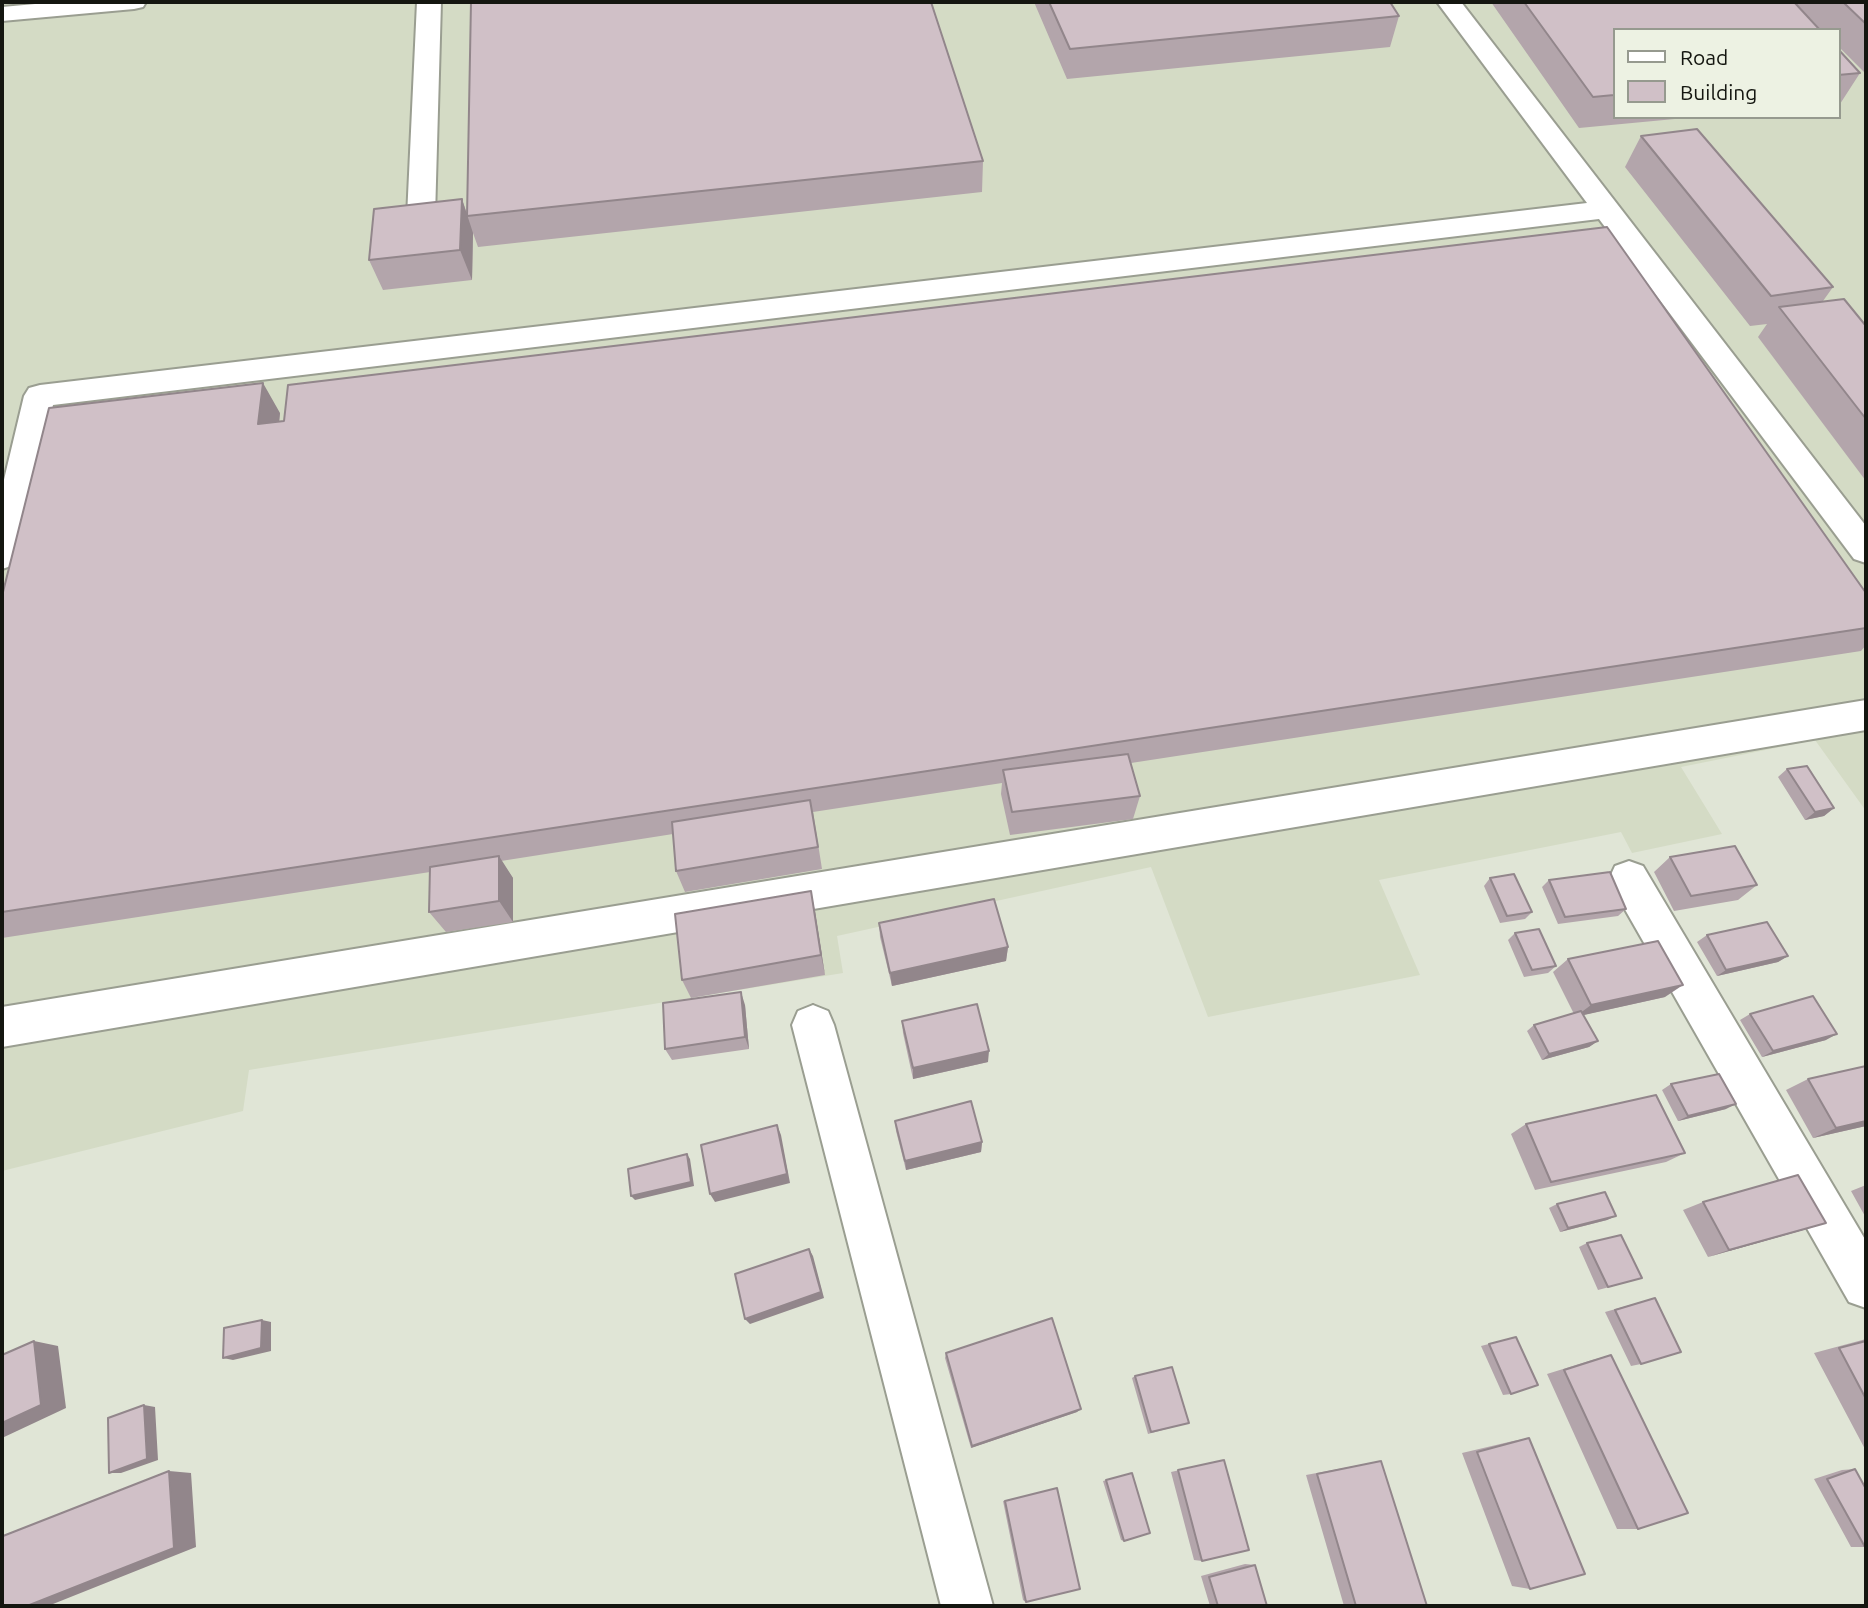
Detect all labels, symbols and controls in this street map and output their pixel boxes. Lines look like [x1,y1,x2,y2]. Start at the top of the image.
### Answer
legend [1612,28,1840,119]
text: Road [1680,45,1728,69]
text: Building [1680,80,1757,104]

